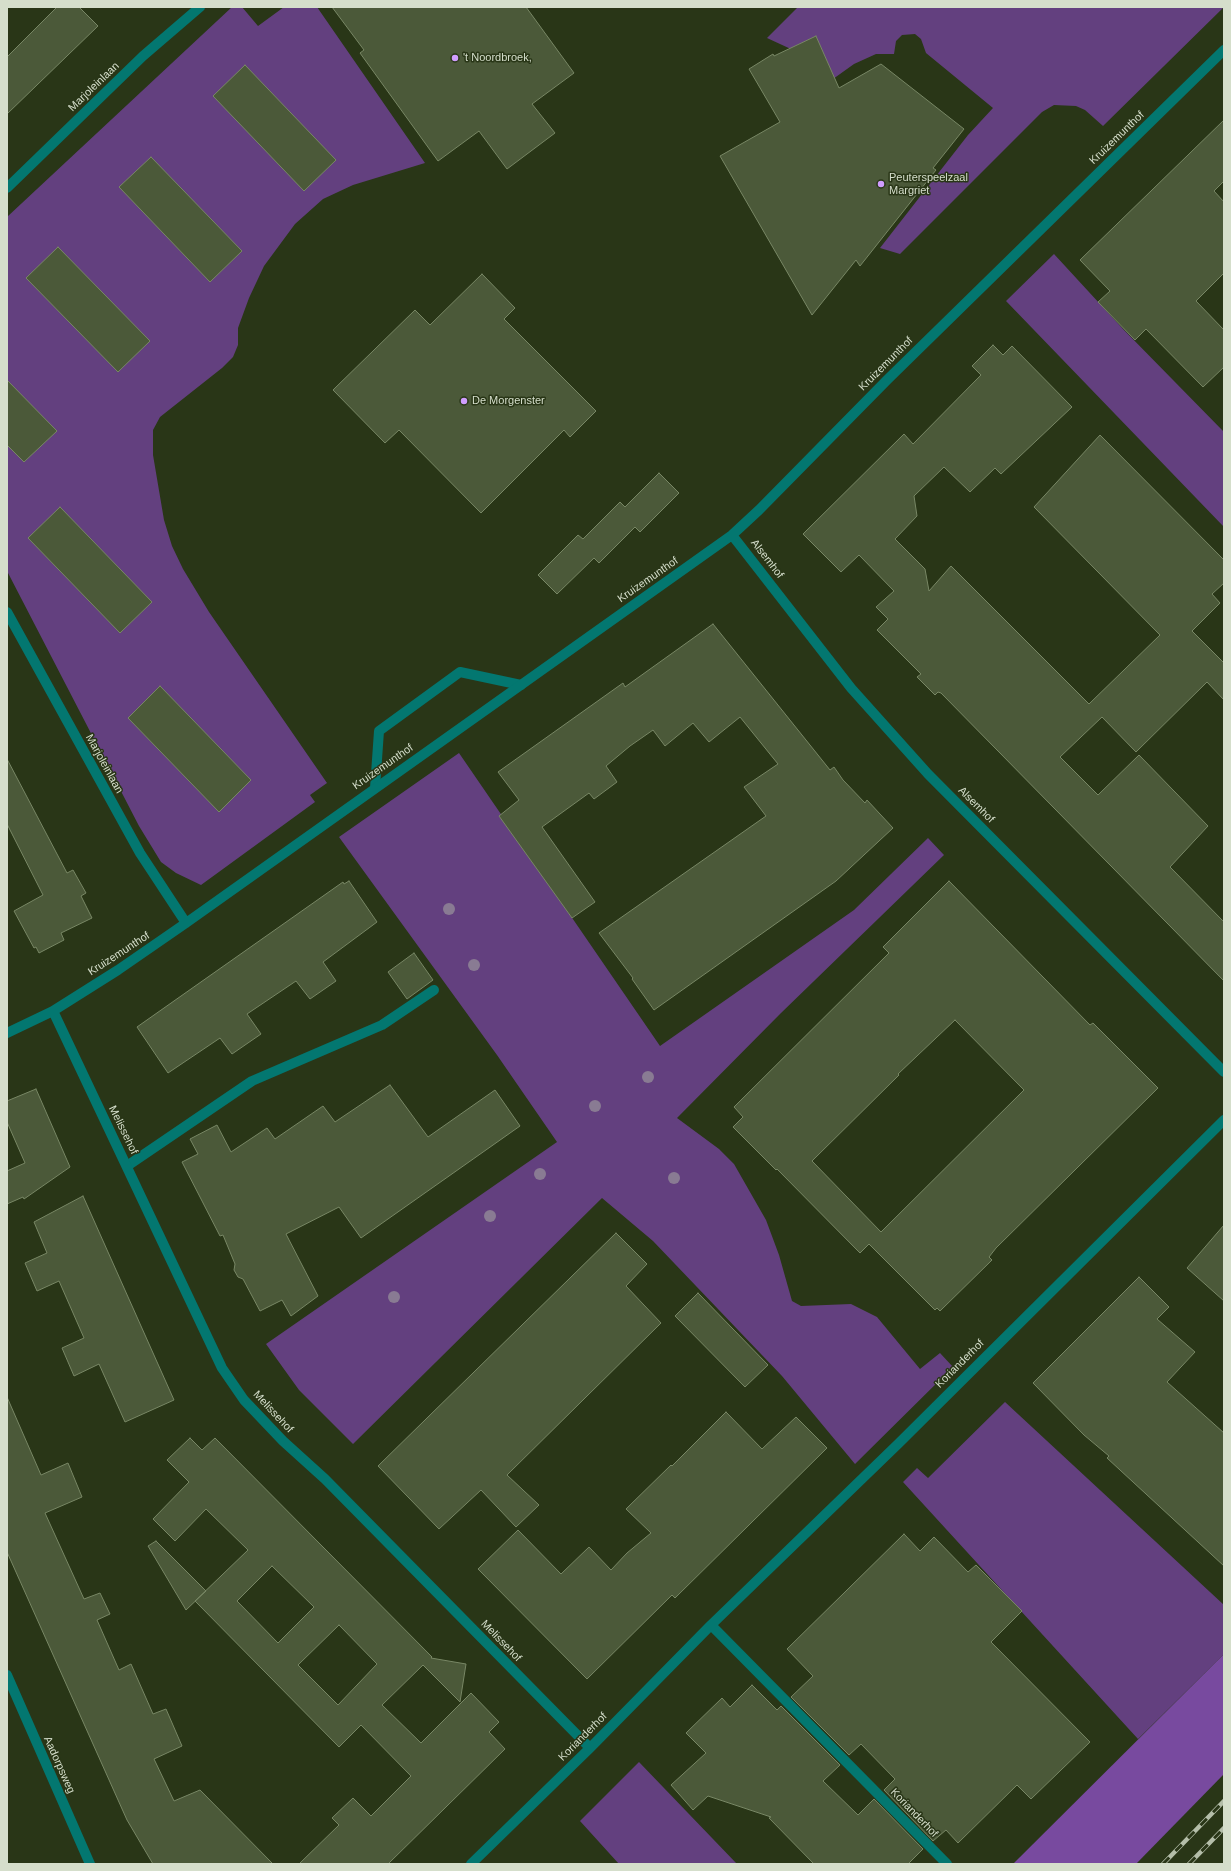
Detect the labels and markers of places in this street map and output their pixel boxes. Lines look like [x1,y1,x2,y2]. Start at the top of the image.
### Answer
place label: 't Noordbroek, [463,51,532,65]
marker: 't Noordbroek, [450,53,460,63]
place label: Peuterspeelzaal Margriet [889,171,968,197]
marker: Peuterspeelzaal Margriet [876,179,886,189]
place label: De Morgenster [472,394,545,408]
marker: De Morgenster [459,396,469,406]

